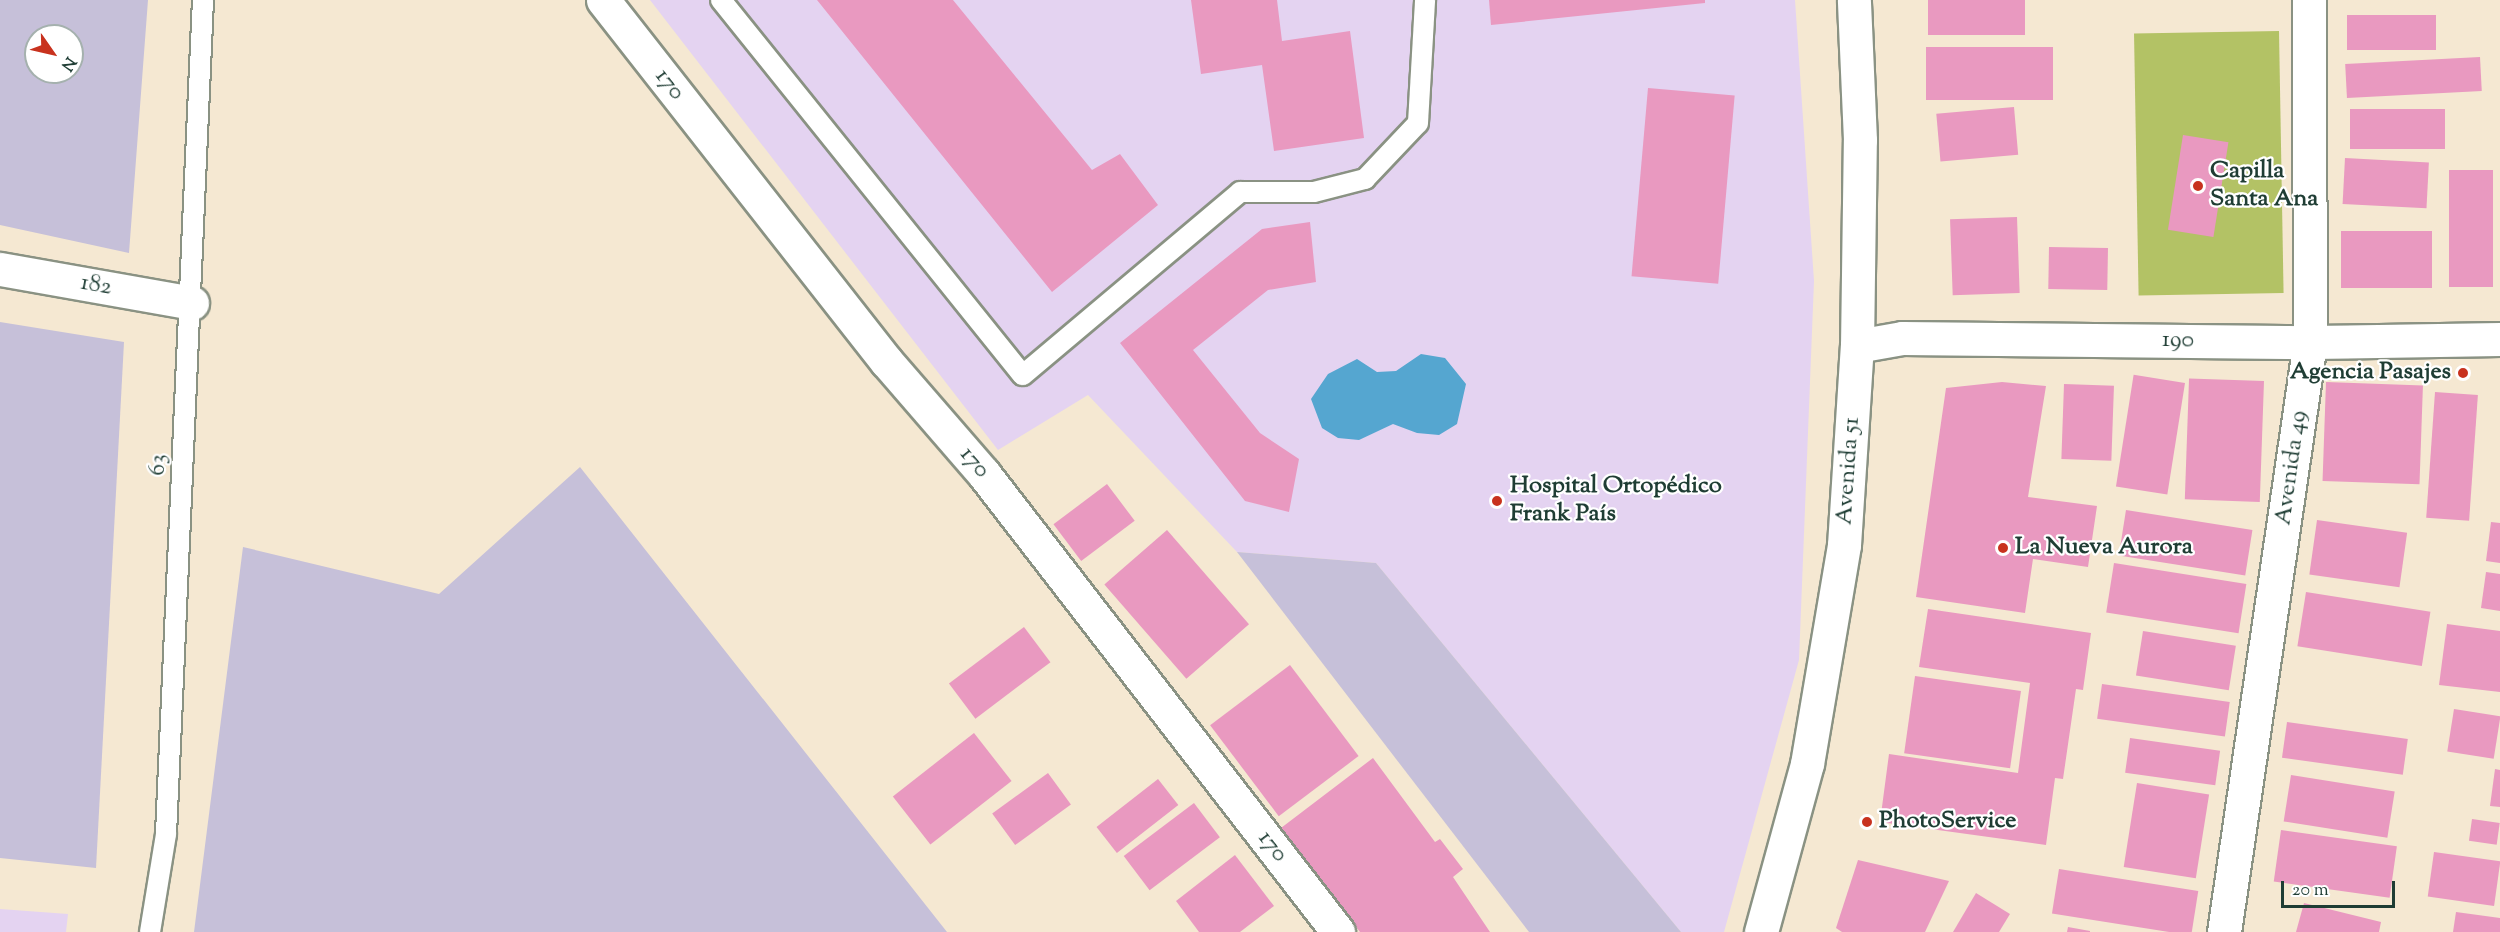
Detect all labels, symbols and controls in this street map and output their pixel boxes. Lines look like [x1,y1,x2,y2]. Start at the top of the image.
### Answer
north arrow [24,24,84,84]
text: N [55,51,81,75]
street label: 170 [648,63,690,107]
place label: Capilla Santa Ana [2210,158,2318,214]
marker: Capilla Santa Ana [2191,179,2205,193]
street label: 182 [78,269,114,303]
street label: 190 [2162,326,2194,356]
place label: Agencia Pasajes [2290,359,2451,387]
marker: Agencia Pasajes [2456,366,2470,380]
street label: Avenida 49 [2270,409,2314,527]
street label: Avenida 51 [1831,416,1867,526]
street label: 170 [953,441,995,485]
street label: 63 [144,453,174,477]
place label: Hospital Ortopédico Frank País [1510,473,1722,529]
marker: Hospital Ortopédico Frank País [1488,492,1506,510]
place label: La Nueva Aurora [2015,534,2193,562]
marker: La Nueva Aurora [1996,541,2010,555]
place label: PhotoService [1879,808,2016,836]
marker: PhotoService [1860,815,1874,829]
street label: 170 [1251,825,1293,869]
scale bar [2284,869,2398,907]
text: 20 m [2292,878,2329,904]

